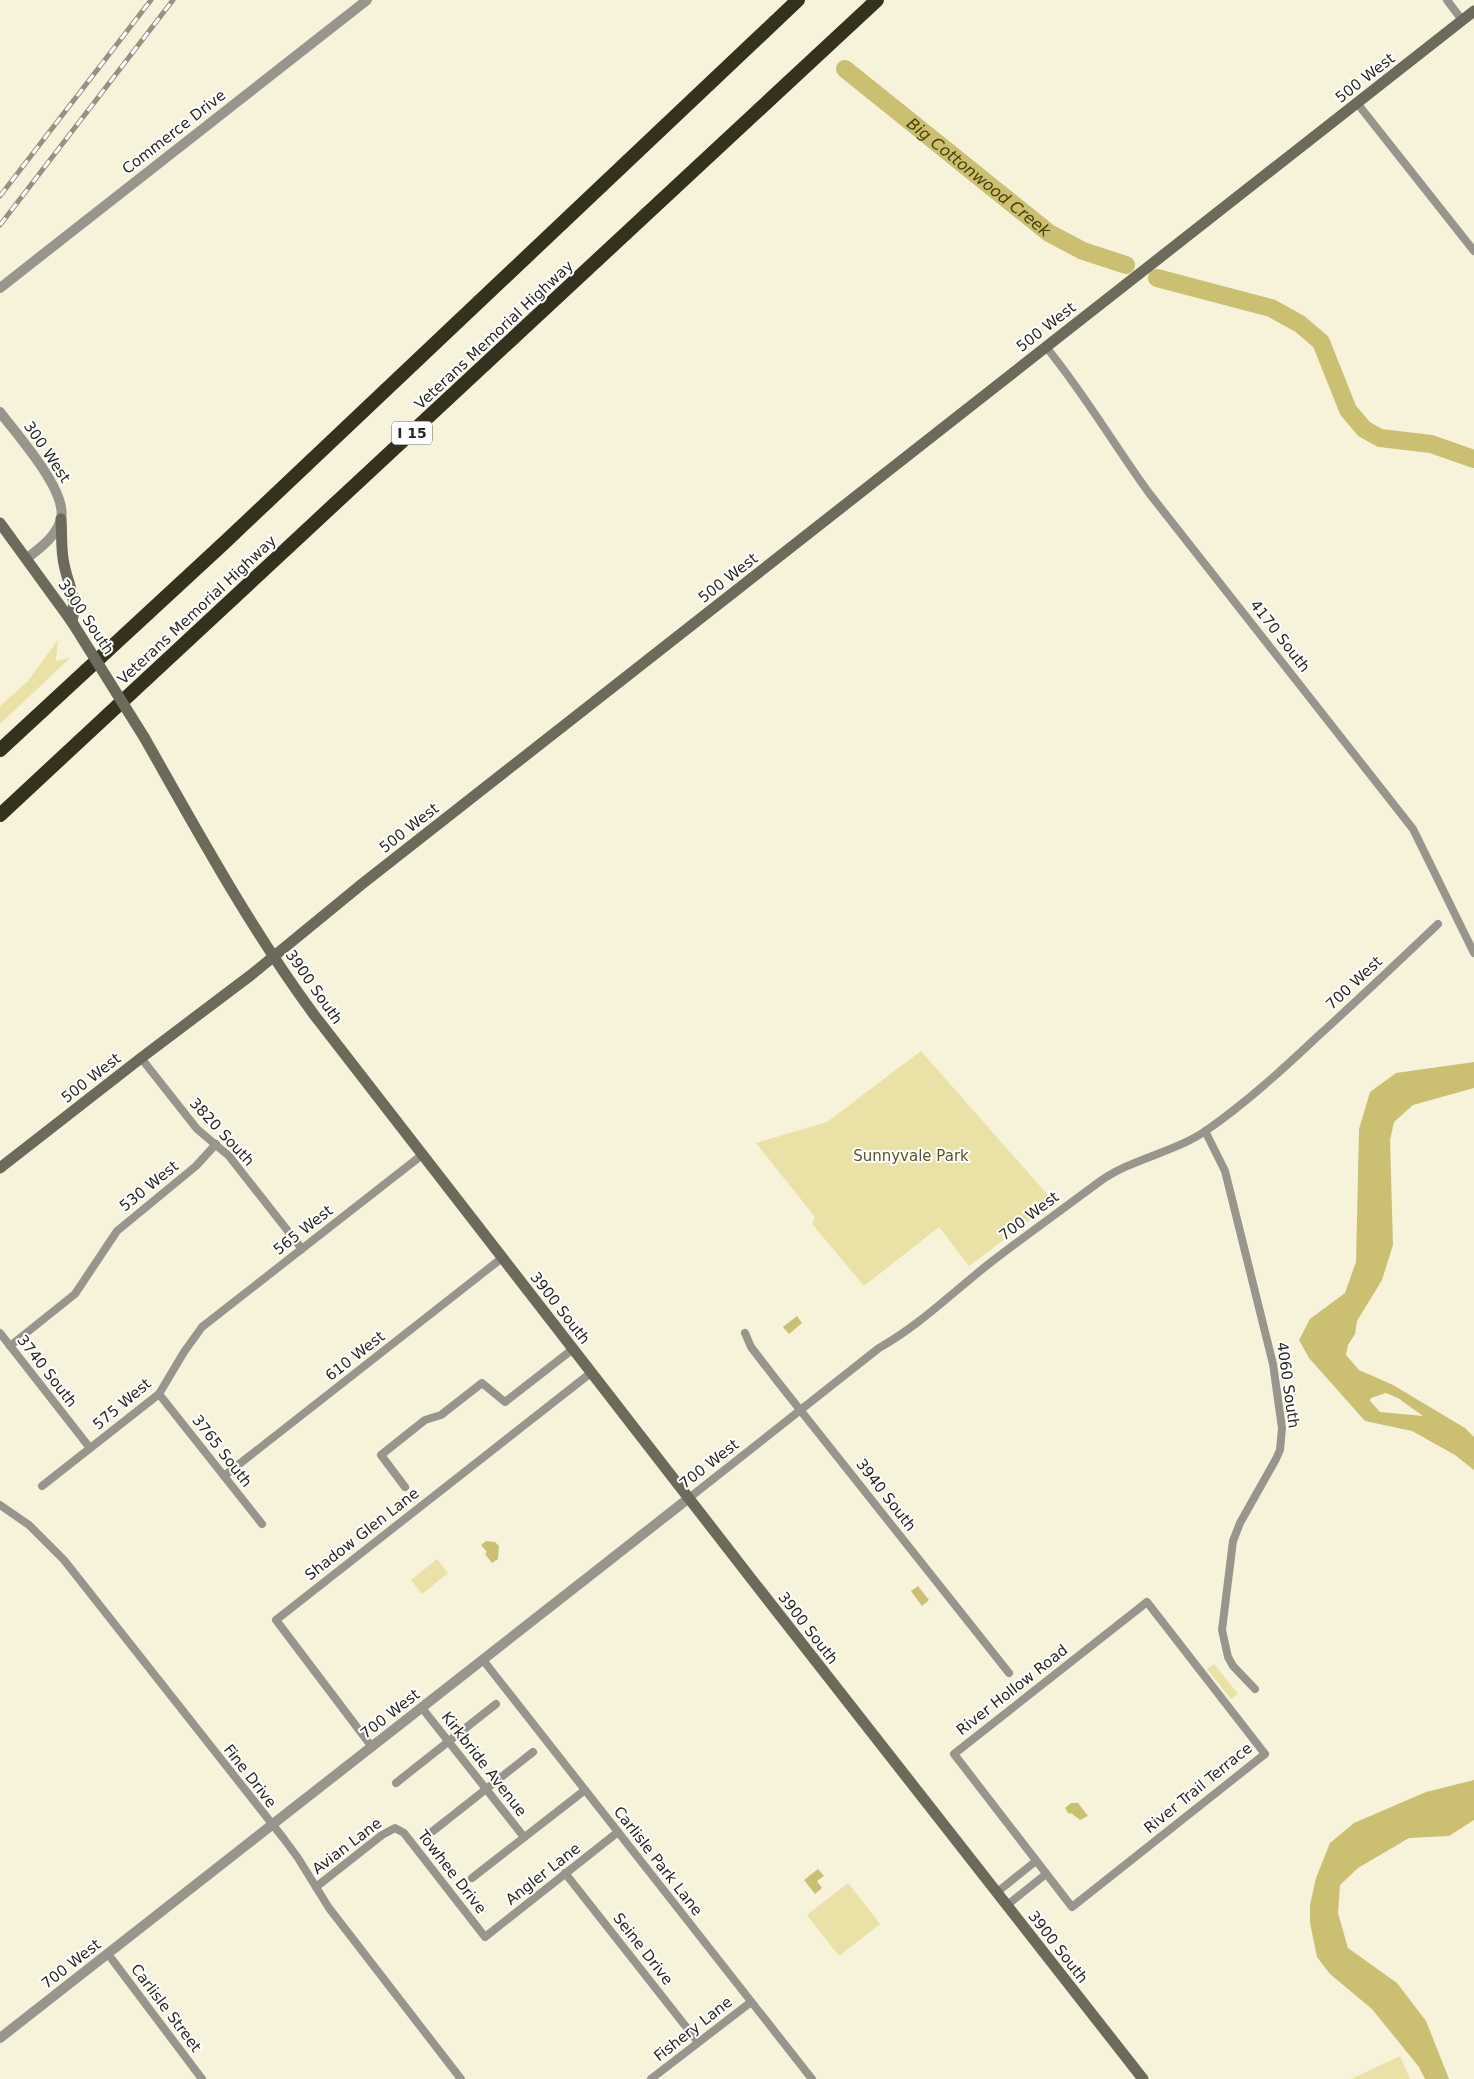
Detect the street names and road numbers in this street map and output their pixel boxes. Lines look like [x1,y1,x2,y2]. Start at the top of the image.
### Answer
street label: 500 West [1332,49,1398,107]
street label: Commerce Drive [119,86,229,178]
street label: Veterans Memorial Highway [411,257,577,413]
street label: 500 West [1013,298,1079,356]
street label: 300 West [20,418,74,486]
road number: I 15 [392,422,432,444]
street label: Veterans Memorial Highway [114,532,280,688]
street label: 500 West [695,549,761,607]
street label: 3900 South [54,576,118,658]
street label: 4170 South [1246,596,1314,676]
street label: 500 West [376,799,442,857]
street label: 3900 South [282,946,346,1028]
street label: 700 West [1322,952,1386,1014]
street label: 500 West [58,1049,124,1107]
street label: 3820 South [186,1094,258,1170]
street label: 530 West [116,1157,182,1215]
street label: 700 West [996,1188,1063,1244]
street label: 565 West [270,1201,336,1259]
street label: 3900 South [526,1268,594,1348]
street label: 610 West [322,1327,388,1385]
street label: 3740 South [13,1331,81,1411]
street label: 4060 South [1273,1341,1303,1429]
street label: 575 West [89,1374,155,1433]
street label: 3765 South [188,1411,256,1491]
street label: 700 West [676,1435,742,1493]
street label: 3940 South [852,1455,920,1535]
street label: Shadow Glen Lane [301,1484,423,1584]
street label: 3900 South [774,1588,842,1668]
street label: River Hollow Road [953,1641,1071,1739]
street label: 700 West [357,1685,423,1743]
street label: Kirkbride Avenue [438,1708,530,1820]
street label: River Trail Terrace [1140,1739,1256,1837]
street label: Fine Drive [220,1741,280,1811]
street label: Carlisle Park Lane [610,1803,706,1919]
street label: Avian Lane [309,1814,385,1878]
street label: Towhee Drive [413,1826,490,1917]
street label: Angler Lane [502,1839,584,1909]
street label: 3900 South [1024,1907,1092,1987]
street label: Seine Drive [609,1909,677,1989]
street label: 700 West [38,1935,104,1993]
street label: Carlisle Street [127,1960,205,2056]
street label: Fishery Lane [650,1993,736,2065]

